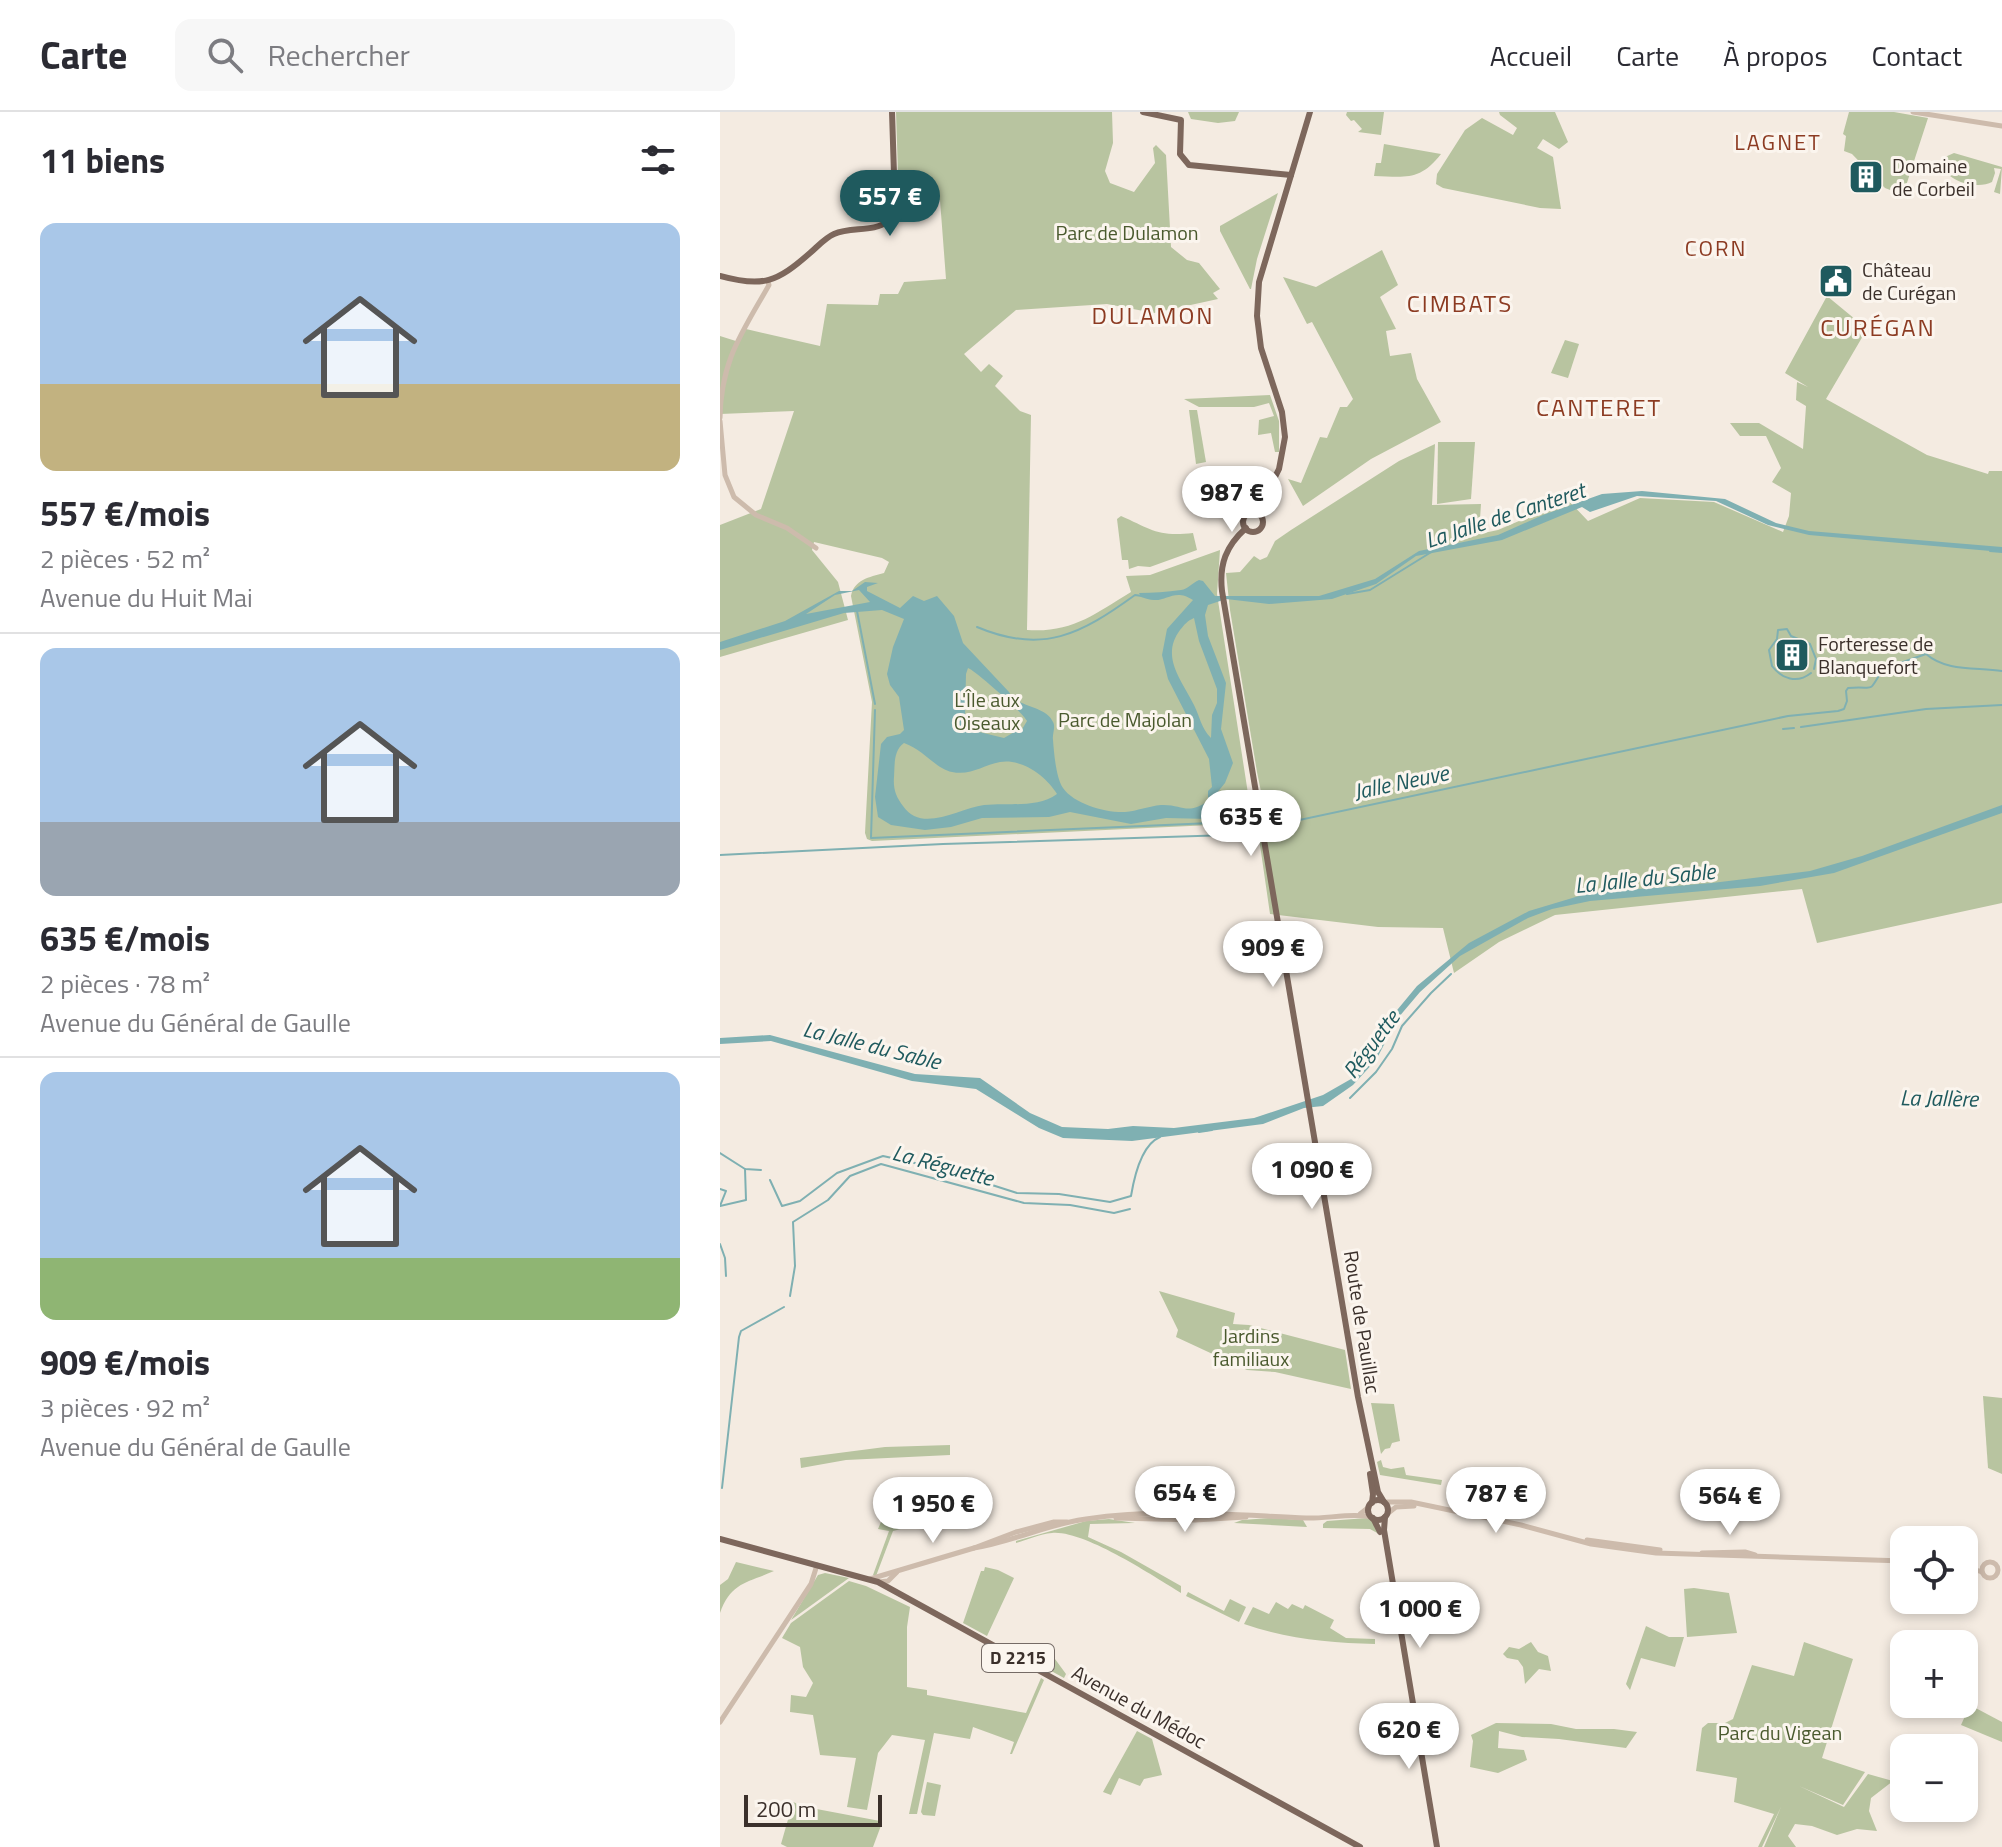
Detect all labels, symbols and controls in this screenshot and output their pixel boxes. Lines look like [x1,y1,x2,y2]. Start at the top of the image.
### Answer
search box [175,19,735,91]
text: Carte [40,26,127,84]
text: Rechercher [267,32,410,78]
icon: search [203,33,247,77]
text: Accueil [1490,34,1572,77]
text: Carte [1616,34,1679,77]
text: À propos [1723,34,1827,77]
text: Contact [1871,34,1962,77]
district label: LAGNET [1734,125,1822,159]
text: 11 biens [40,134,165,186]
icon: filters [636,138,680,182]
place label: Domaine de Corbeil [1892,150,1975,204]
building icon: Domaine de Corbeil [1847,158,1885,196]
pin: 557 € [834,170,946,238]
text: 557 € [858,176,922,215]
park label: Parc de Dulamon [1056,217,1198,248]
district label: CORN [1685,231,1747,265]
place label: Château de Curégan [1862,254,1956,308]
public building icon: Château de Curégan [1817,262,1855,300]
icon: home [288,275,432,419]
district label: CIMBATS [1407,285,1513,321]
district label: DULAMON [1092,297,1214,333]
district label: CURÉGAN [1820,309,1936,345]
district label: CANTERET [1536,389,1662,425]
pin: 987 € [1176,466,1288,534]
text: 987 € [1200,472,1264,511]
water label: La Jalle de Canteret [1421,472,1592,557]
text: 557 €/mois [40,487,210,539]
text: 2 pièces · 52 m² [40,539,210,578]
text: Avenue du Huit Mai [40,578,253,617]
place label: Forteresse de Blanquefort [1818,628,1933,682]
building icon: Forteresse de Blanquefort [1773,636,1811,674]
park label: L'Île aux Oiseaux [954,684,1020,738]
icon: home [288,700,432,844]
park label: Parc de Majolan [1058,704,1192,735]
water label: Jalle Neuve [1351,755,1453,809]
pin: 635 € [1195,790,1307,858]
text: 635 € [1219,796,1283,835]
water label: La Jalle du Sable [1573,854,1719,902]
text: 635 €/mois [40,912,210,964]
pin: 909 € [1217,921,1329,989]
text: 909 € [1241,927,1305,966]
text: 2 pièces · 78 m² [40,964,210,1003]
water label: Réguette [1334,1001,1409,1085]
text: Avenue du Général de Gaulle [40,1003,351,1042]
water label: La Jalle du Sable [799,1011,946,1079]
water label: La Jallère [1900,1080,1980,1116]
icon: home [288,1124,432,1268]
water label: La Réguette [889,1135,999,1195]
pin: 1 090 € [1238,1143,1386,1211]
text: 1 090 € [1270,1149,1354,1188]
street label: Route de Pauillac [1336,1248,1389,1396]
park label: Jardins familiaux [1213,1320,1289,1374]
text: 909 €/mois [40,1336,210,1388]
text: 3 pièces · 92 m² [40,1388,210,1427]
text: Avenue du Général de Gaulle [40,1427,351,1466]
pin: 654 € [1129,1466,1241,1534]
pin: 787 € [1440,1467,1552,1535]
pin: 564 € [1674,1469,1786,1537]
text: 654 € [1153,1472,1217,1511]
text: 787 € [1464,1473,1528,1512]
text: 564 € [1698,1475,1762,1514]
pin: 1 950 € [859,1477,1007,1545]
text: 1 950 € [891,1483,975,1522]
map controls [1890,1526,1978,1822]
button: locate [1890,1526,1978,1614]
pin: 1 000 € [1346,1582,1494,1650]
text: 1 000 € [1378,1588,1462,1627]
button: + [1890,1630,1978,1718]
road number: D 2215 [982,1644,1054,1672]
street label: Avenue du Médoc [1066,1657,1212,1756]
pin: 620 € [1353,1703,1465,1771]
text: 620 € [1377,1709,1441,1748]
park label: Parc du Vigean [1718,1717,1842,1748]
button: − [1890,1734,1978,1822]
scale bar [744,1791,882,1827]
text: 200 m [756,1792,816,1826]

